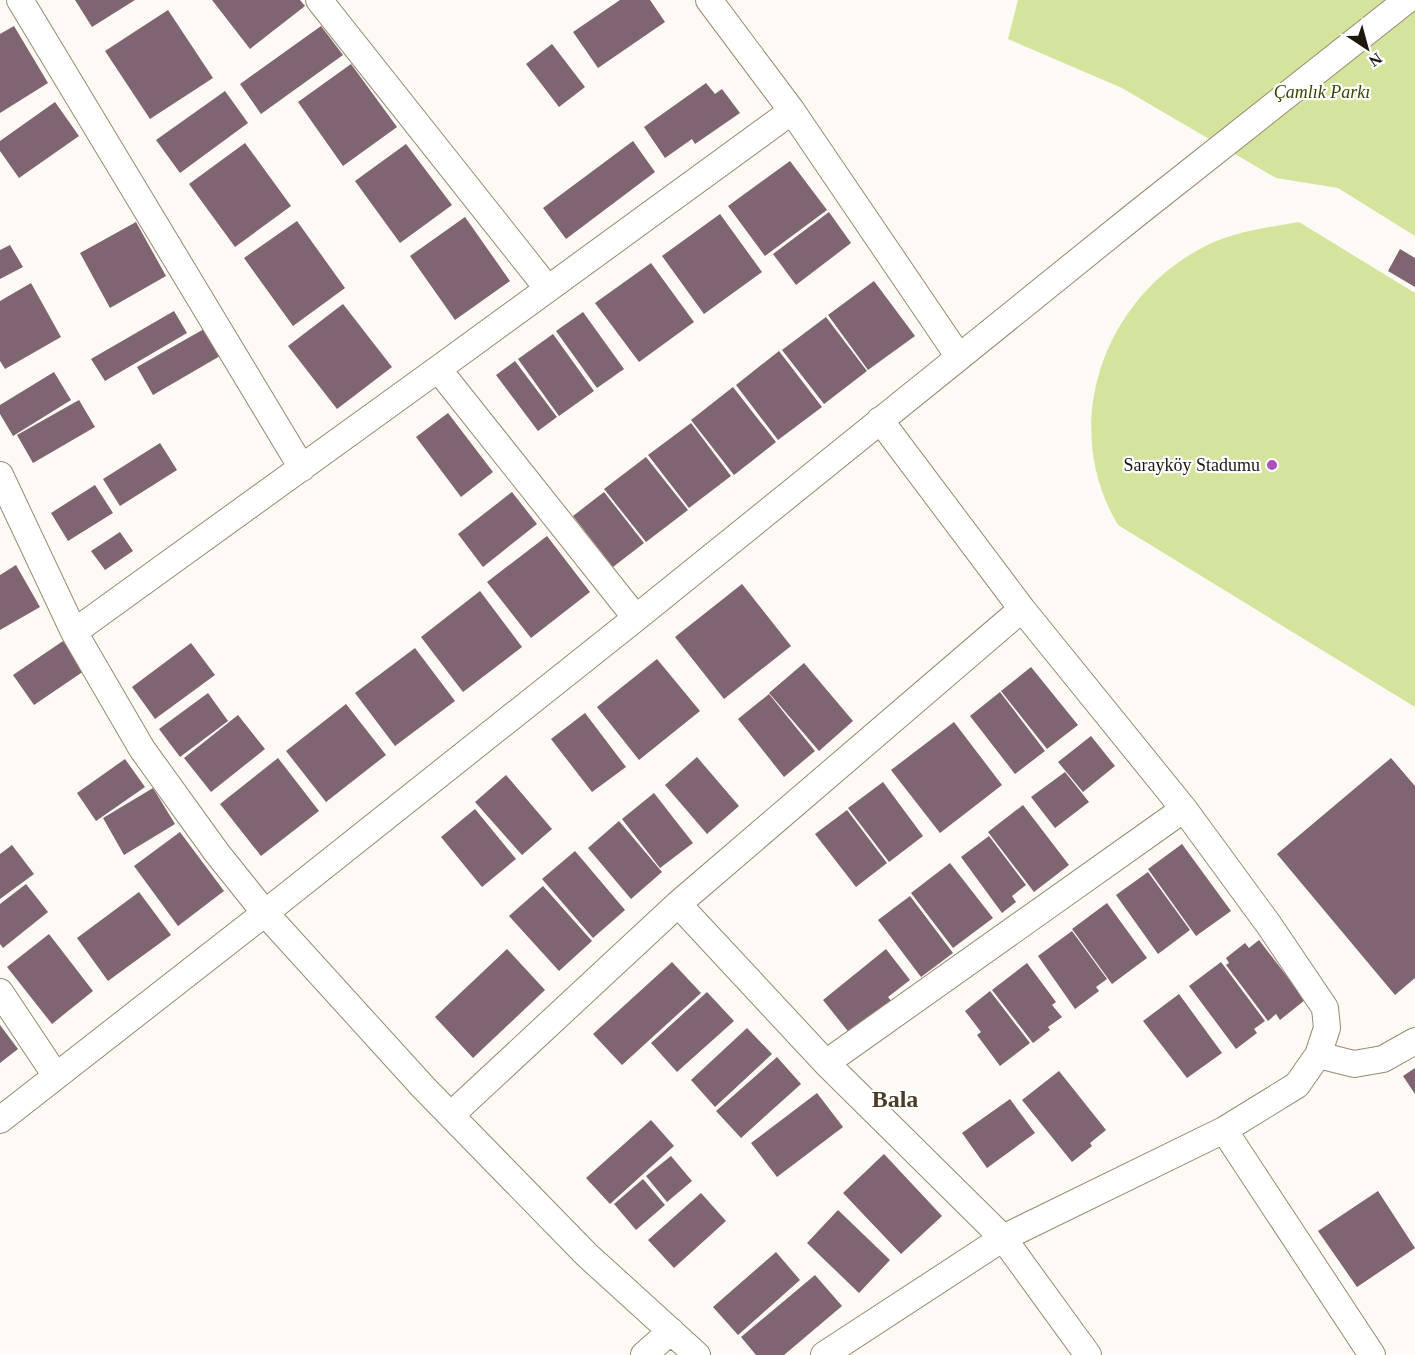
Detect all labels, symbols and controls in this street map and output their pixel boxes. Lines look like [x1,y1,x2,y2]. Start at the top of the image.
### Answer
north arrow [1337,18,1397,78]
text: N [1365,49,1385,70]
park label: Çamlık Parkı [1274,82,1370,102]
place label: Sarayköy Stadumu [1124,455,1260,475]
marker: Sarayköy Stadumu [1265,458,1279,472]
district label: Bala [872,1086,918,1112]

